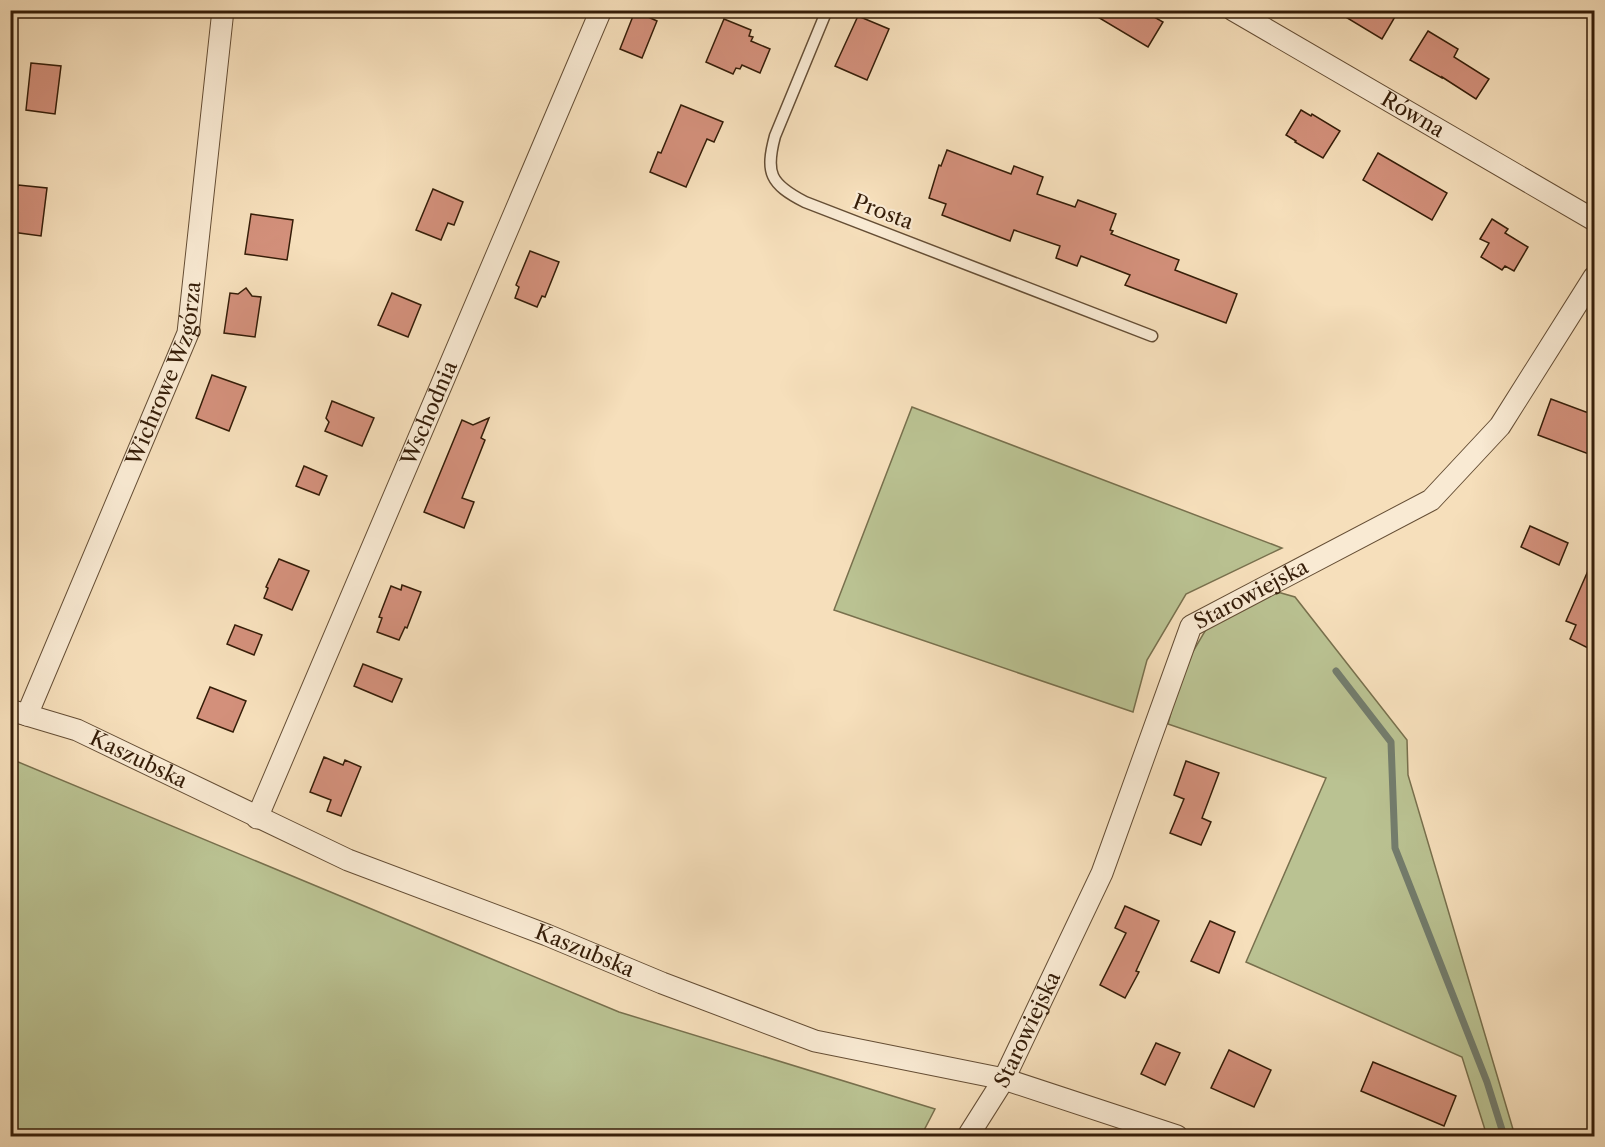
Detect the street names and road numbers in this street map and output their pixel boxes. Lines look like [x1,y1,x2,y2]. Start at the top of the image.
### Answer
street label: Równa [1377,86,1450,143]
street label: Prosta [849,189,918,235]
street label: Wichrowe Wzgórza [120,279,206,470]
street label: Wschodnia [395,356,462,470]
street label: Starowiejska [1190,553,1313,634]
street label: Kaszubska [86,725,192,793]
street label: Kaszubska [532,919,639,982]
street label: Starowiejska [989,967,1066,1092]

